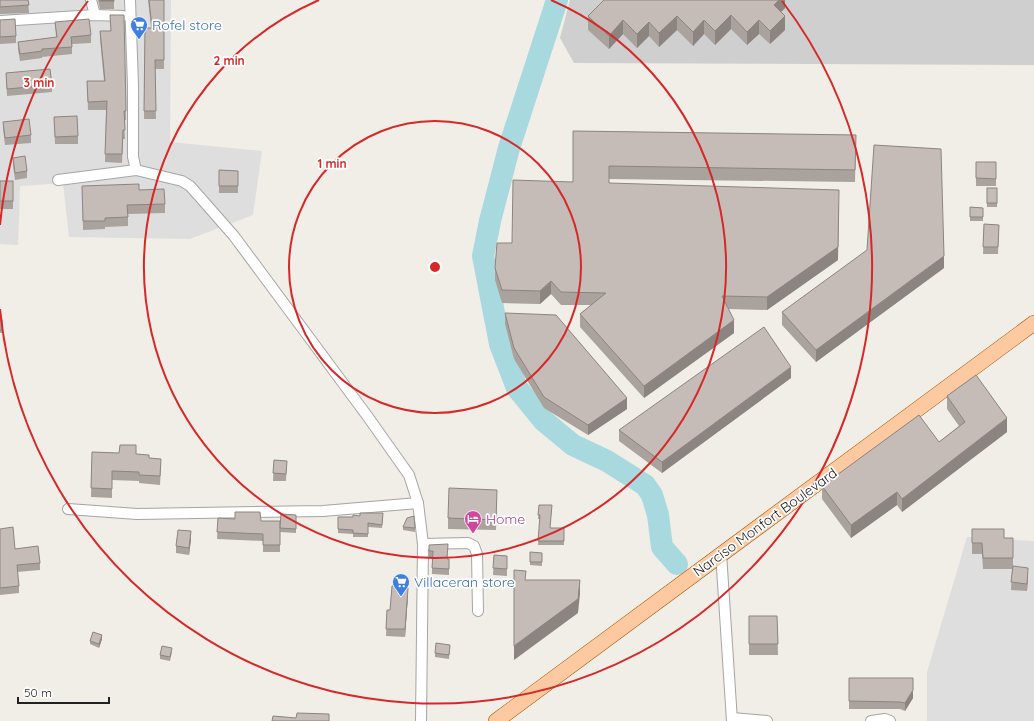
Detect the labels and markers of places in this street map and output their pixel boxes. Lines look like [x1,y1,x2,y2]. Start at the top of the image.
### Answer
supermarket icon: Rofel store [129,15,149,40]
place label: Rofel store [152,16,222,34]
centre of rings [428,260,442,274]
hotel icon: Home [463,509,483,534]
place label: Home [486,510,525,528]
supermarket icon: Villaceran store [391,572,411,597]
place label: Villaceran store [414,573,515,591]

